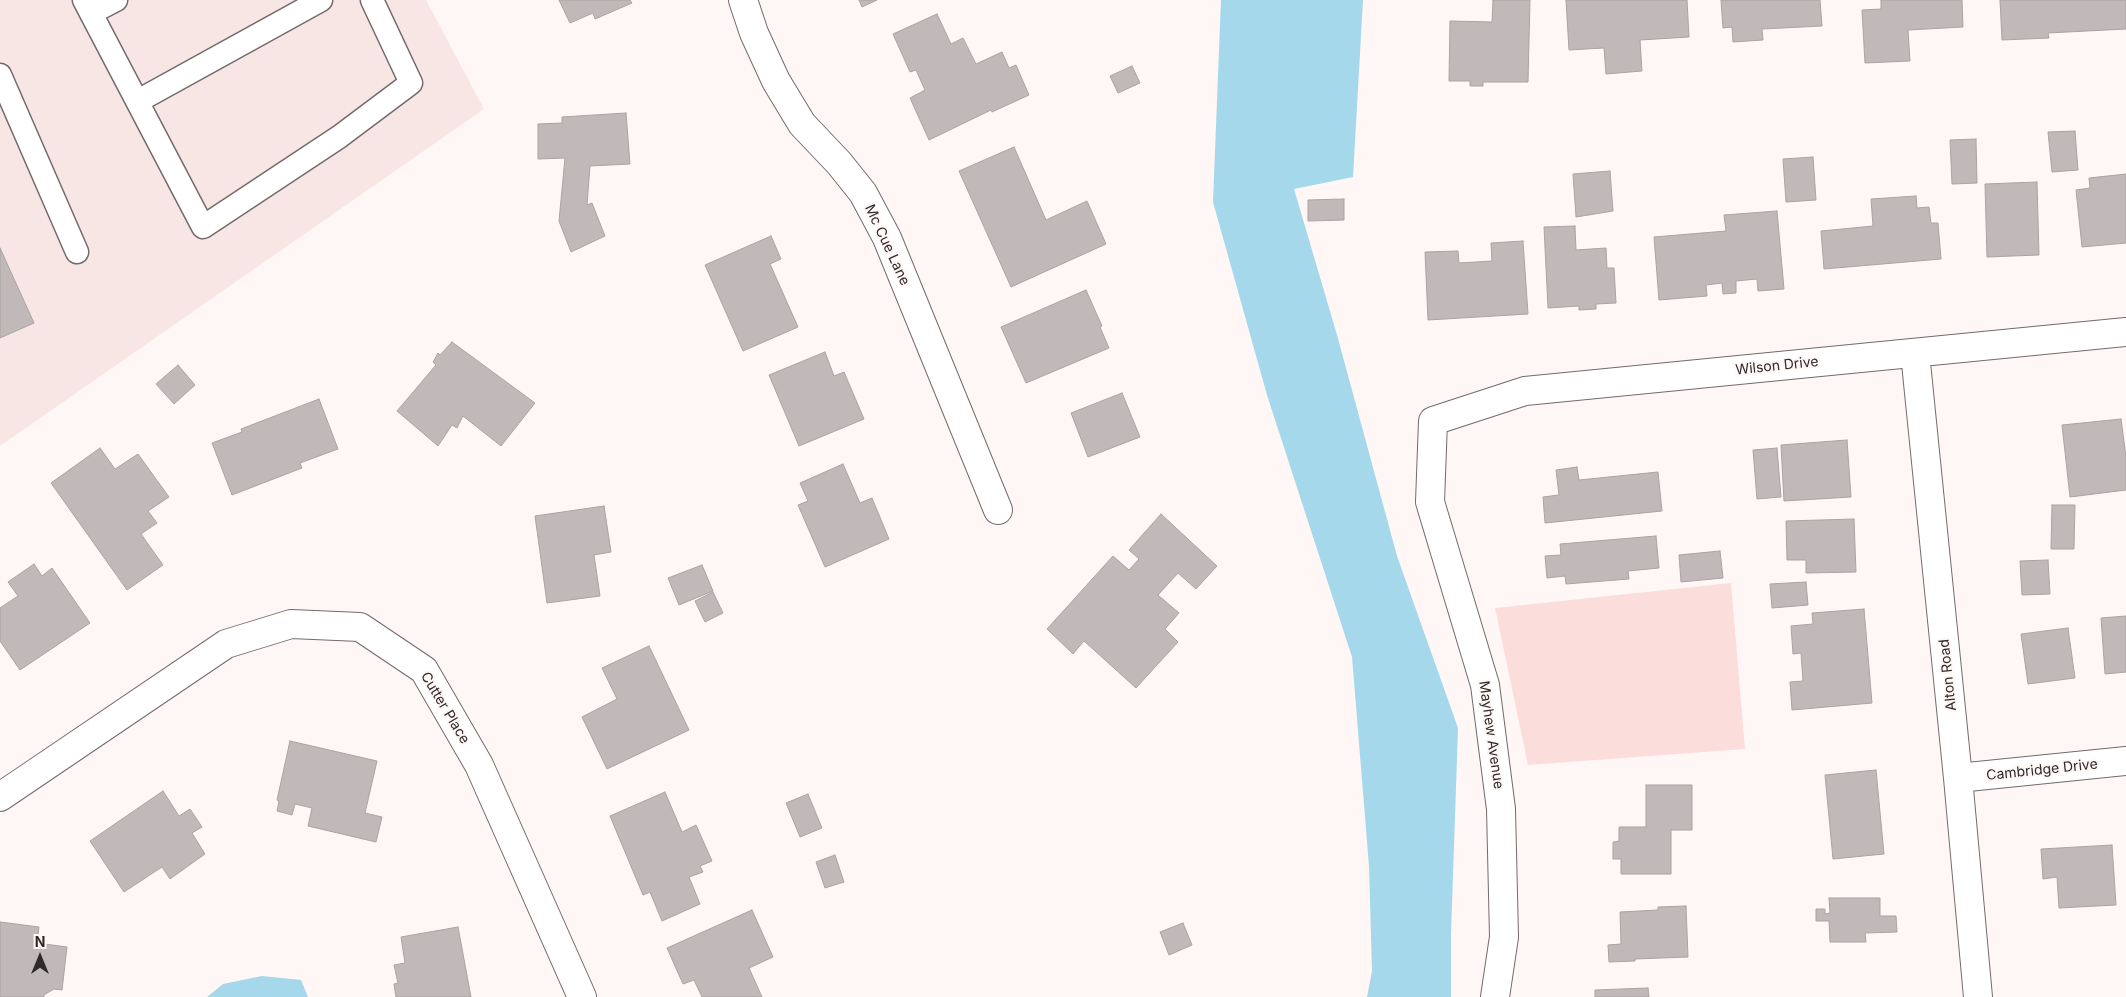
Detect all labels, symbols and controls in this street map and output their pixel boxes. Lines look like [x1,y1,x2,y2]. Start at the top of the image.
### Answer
street label: Mc Cue Lane [861,202,913,288]
street label: Wilson Drive [1735,353,1819,379]
street label: Alton Road [1936,638,1960,712]
street label: Cutter Place [417,669,473,747]
street label: Mayhew Avenue [1475,680,1507,790]
street label: Cambridge Drive [1986,756,2098,784]
north arrow [15,932,65,982]
text: N [35,933,45,950]

